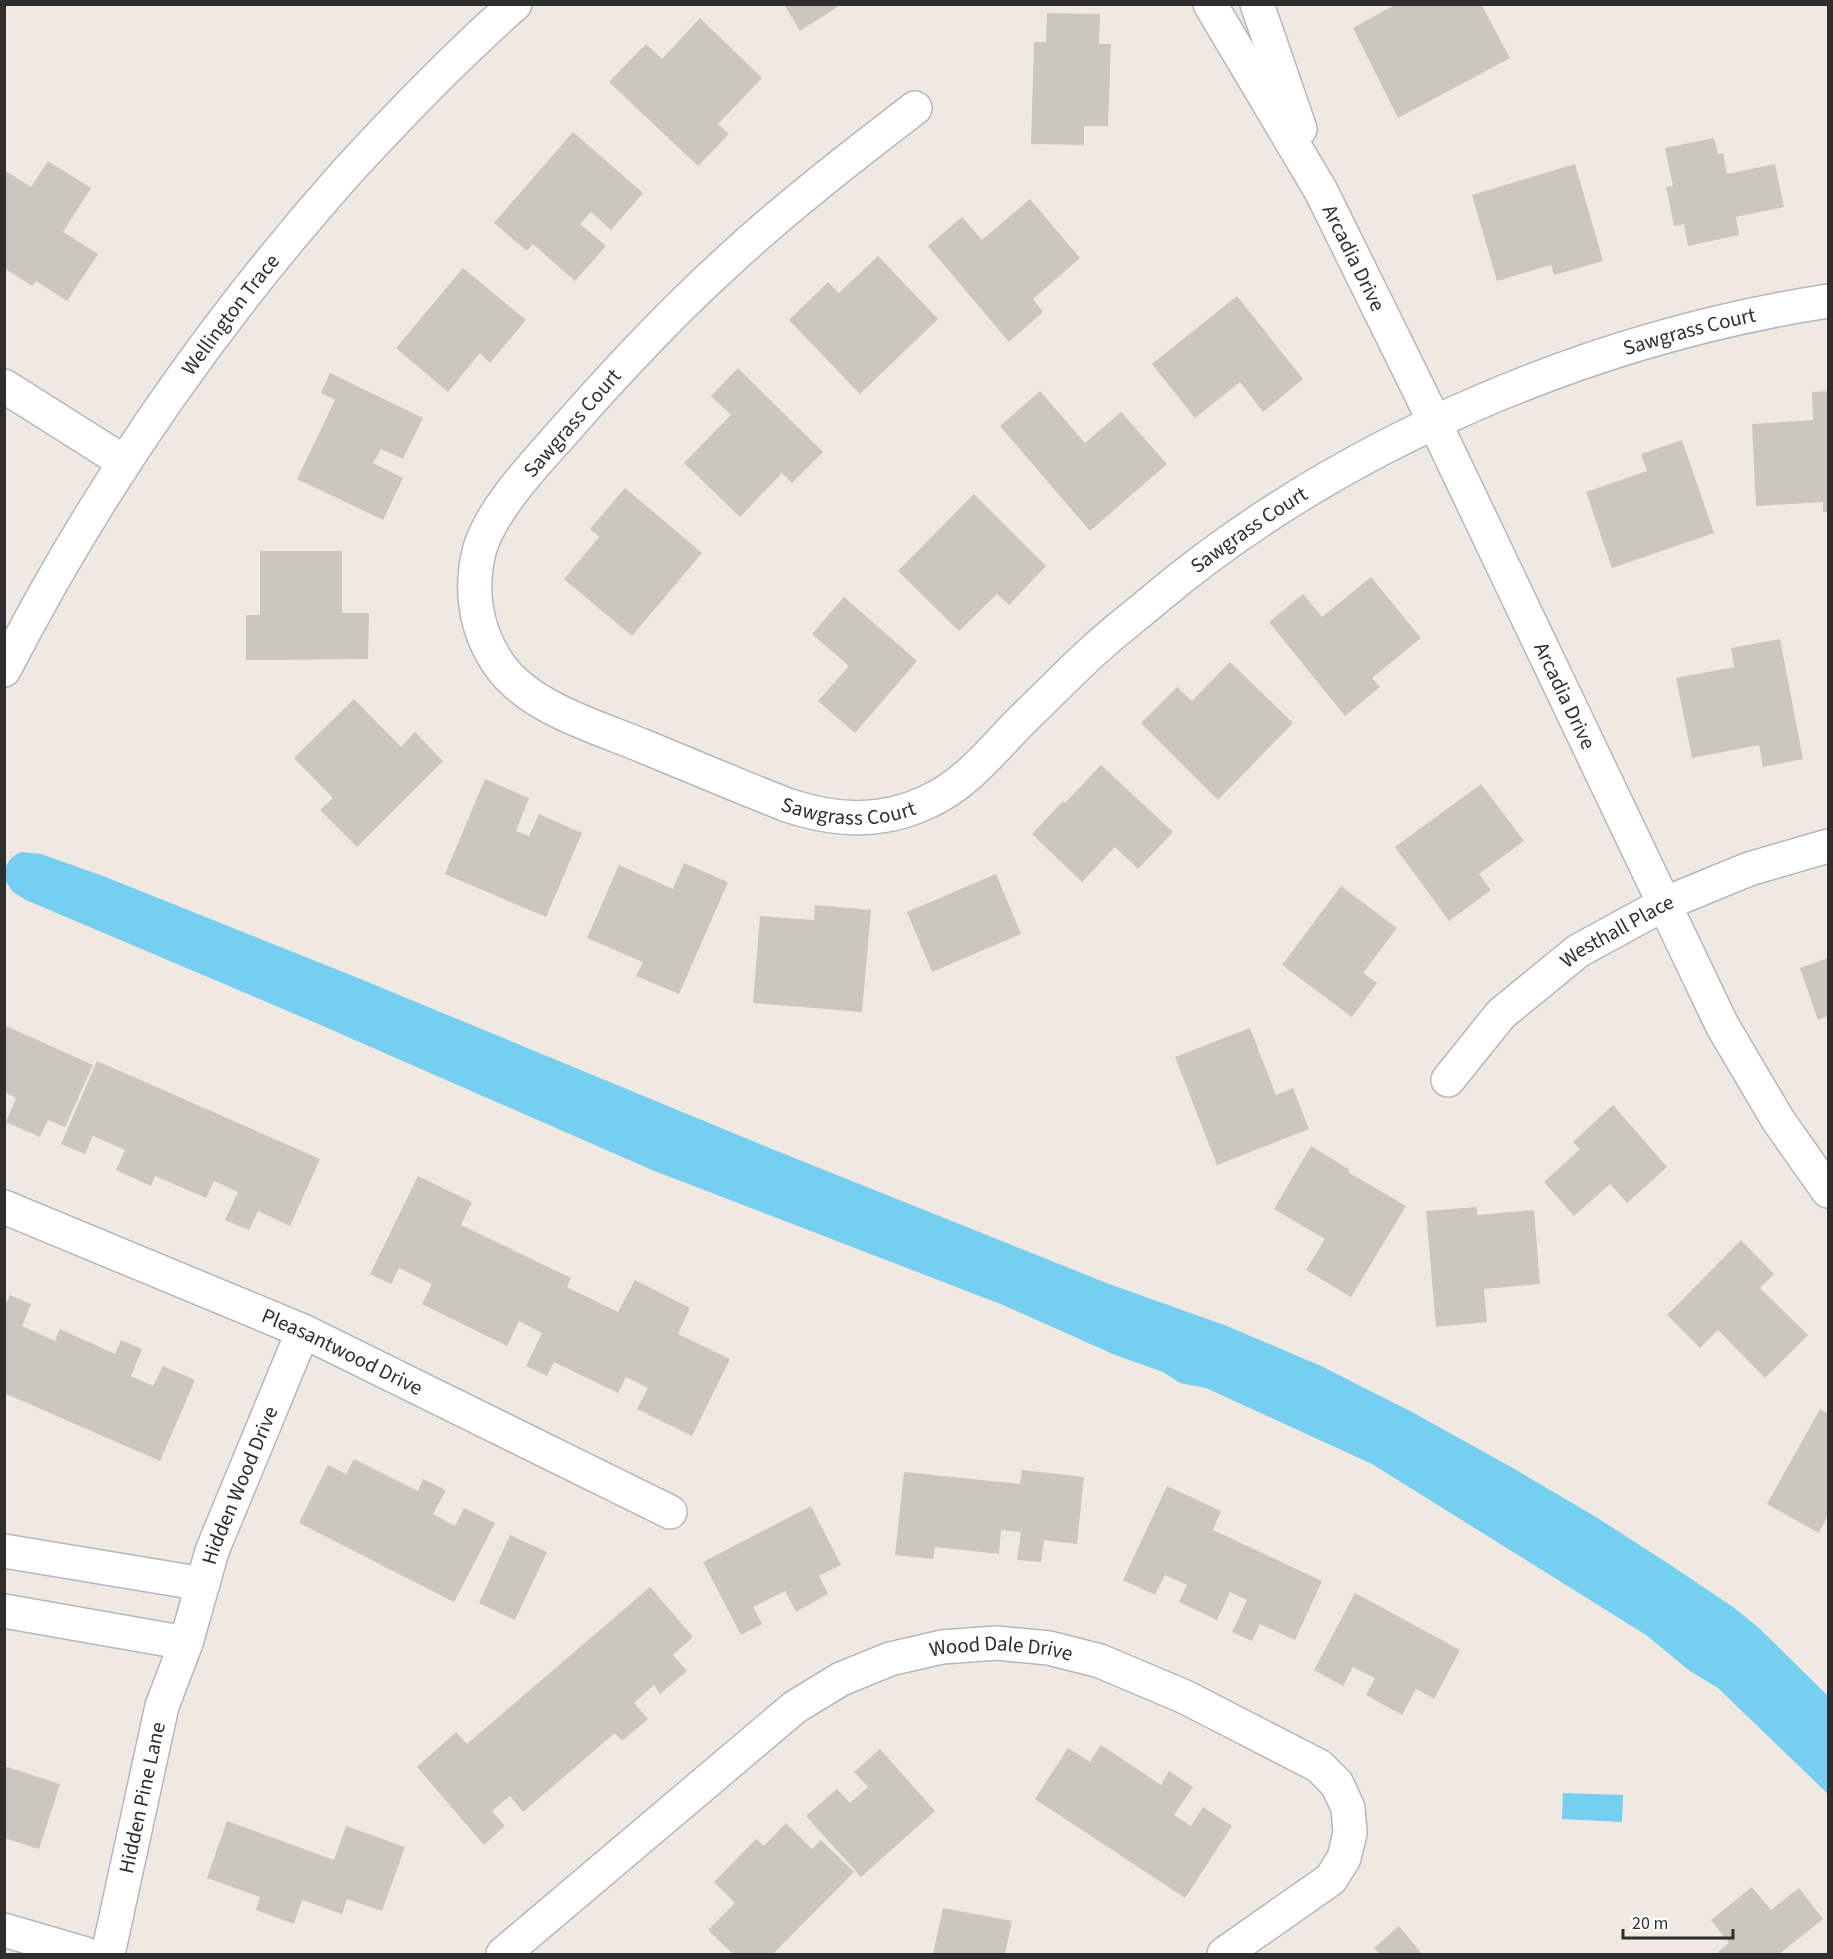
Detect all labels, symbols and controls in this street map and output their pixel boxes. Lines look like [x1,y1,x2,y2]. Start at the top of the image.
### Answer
street label: Arcadia Drive [1315,199,1393,316]
street label: Wellington Trace [174,247,286,381]
street label: Sawgrass Court [1619,300,1758,363]
street label: Sawgrass Court [516,362,628,484]
street label: Sawgrass Court [1184,479,1313,580]
street label: Arcadia Drive [1526,637,1603,754]
street label: Sawgrass Court [777,789,920,833]
street label: Westhall Place [1553,887,1678,975]
street label: Pleasantwood Drive [257,1301,428,1403]
street label: Hidden Wood Drive [194,1401,285,1568]
street label: Wood Dale Drive [926,1628,1076,1668]
street label: Hidden Pine Lane [111,1719,173,1876]
scale bar [1623,1902,1732,1940]
text: 20 m [1632,1911,1668,1936]

